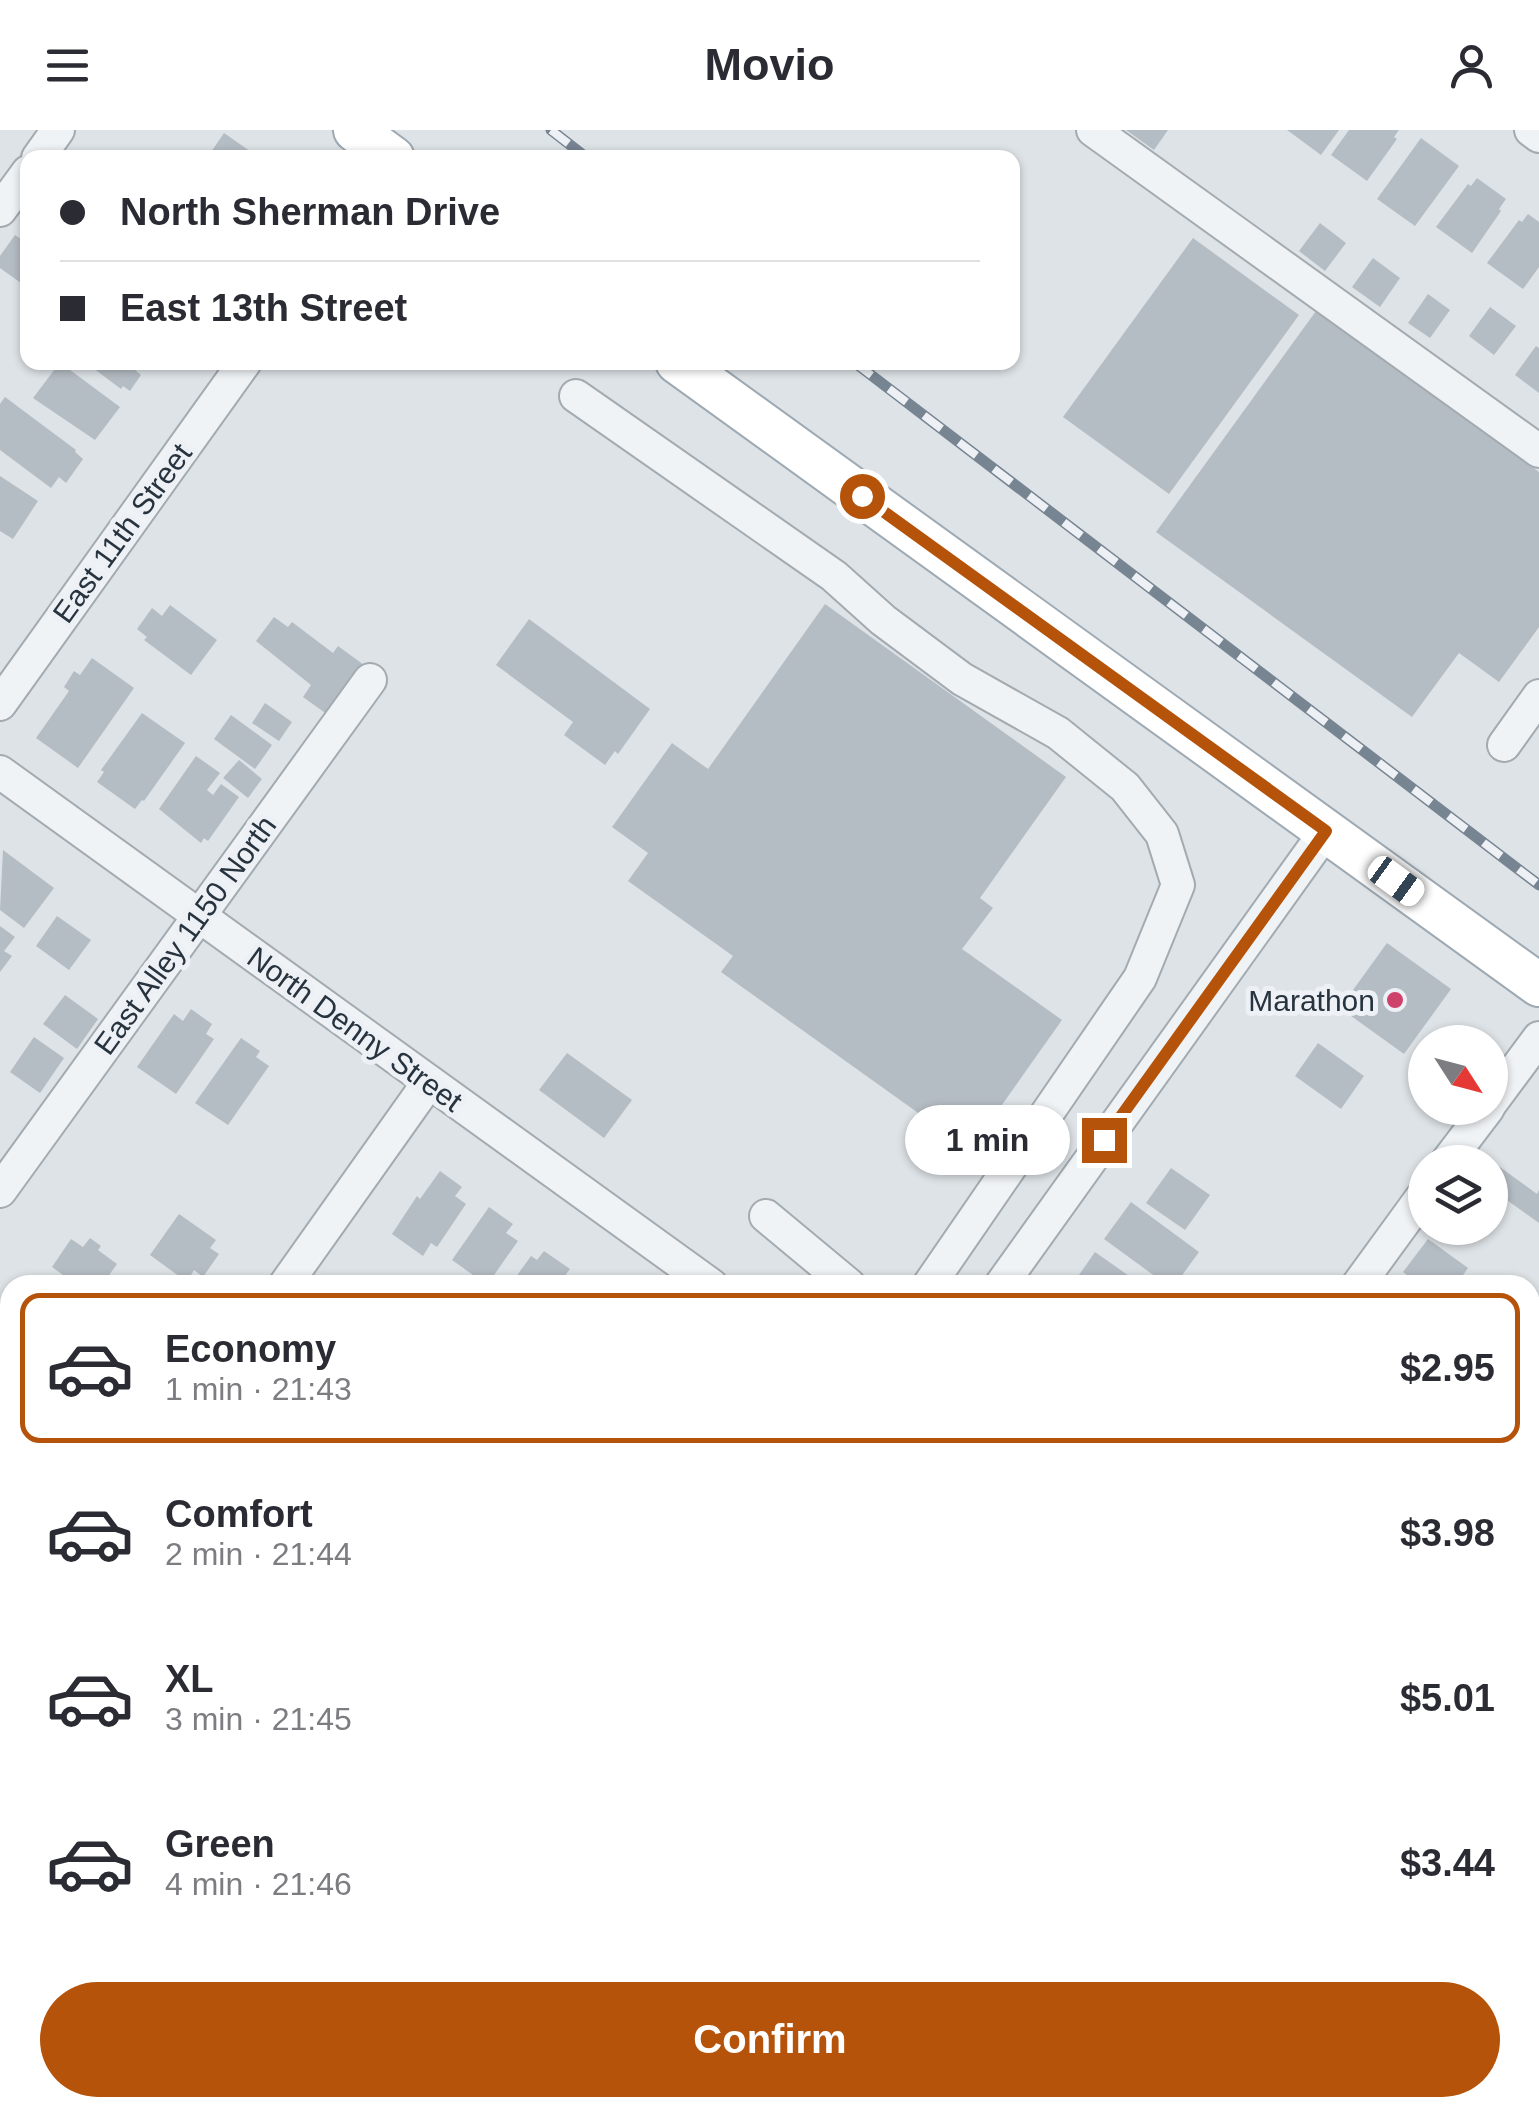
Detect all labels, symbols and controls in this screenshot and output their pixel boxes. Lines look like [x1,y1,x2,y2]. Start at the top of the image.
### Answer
icon: menu [40,38,95,93]
icon: person [1444,38,1499,93]
text: Movio [705,39,835,90]
text: North Sherman Drive [120,191,500,233]
text: East 13th Street [120,287,407,329]
street label: East 11th Street [46,437,198,629]
route start [840,474,885,519]
street label: East Alley 1150 North [88,809,282,1061]
car [1363,851,1429,911]
street label: North Denny Street [241,940,469,1118]
place label: Marathon [1248,984,1375,1017]
marker: Marathon [1384,989,1406,1011]
north arrow [1408,1025,1508,1125]
map controls [1408,1025,1508,1245]
callout: 1 min [904,1105,1069,1175]
route end [1082,1118,1127,1163]
text: 1 min [946,1122,1029,1158]
button: layers [1408,1145,1508,1245]
icon: car [45,1323,135,1413]
text: Economy [165,1328,336,1370]
text: $2.95 [1400,1347,1495,1389]
text: 1 min · 21:43 [165,1371,352,1407]
icon: car [45,1488,135,1578]
text: Comfort [165,1493,313,1535]
text: $3.98 [1400,1512,1495,1554]
text: 2 min · 21:44 [165,1536,352,1572]
icon: car [45,1653,135,1743]
text: XL [165,1658,214,1700]
text: $5.01 [1400,1677,1495,1719]
text: 3 min · 21:45 [165,1701,352,1737]
icon: car [45,1818,135,1908]
text: Green [165,1823,275,1865]
text: $3.44 [1400,1842,1495,1884]
text: 4 min · 21:46 [165,1866,352,1902]
button: Confirm [40,1982,1500,2097]

